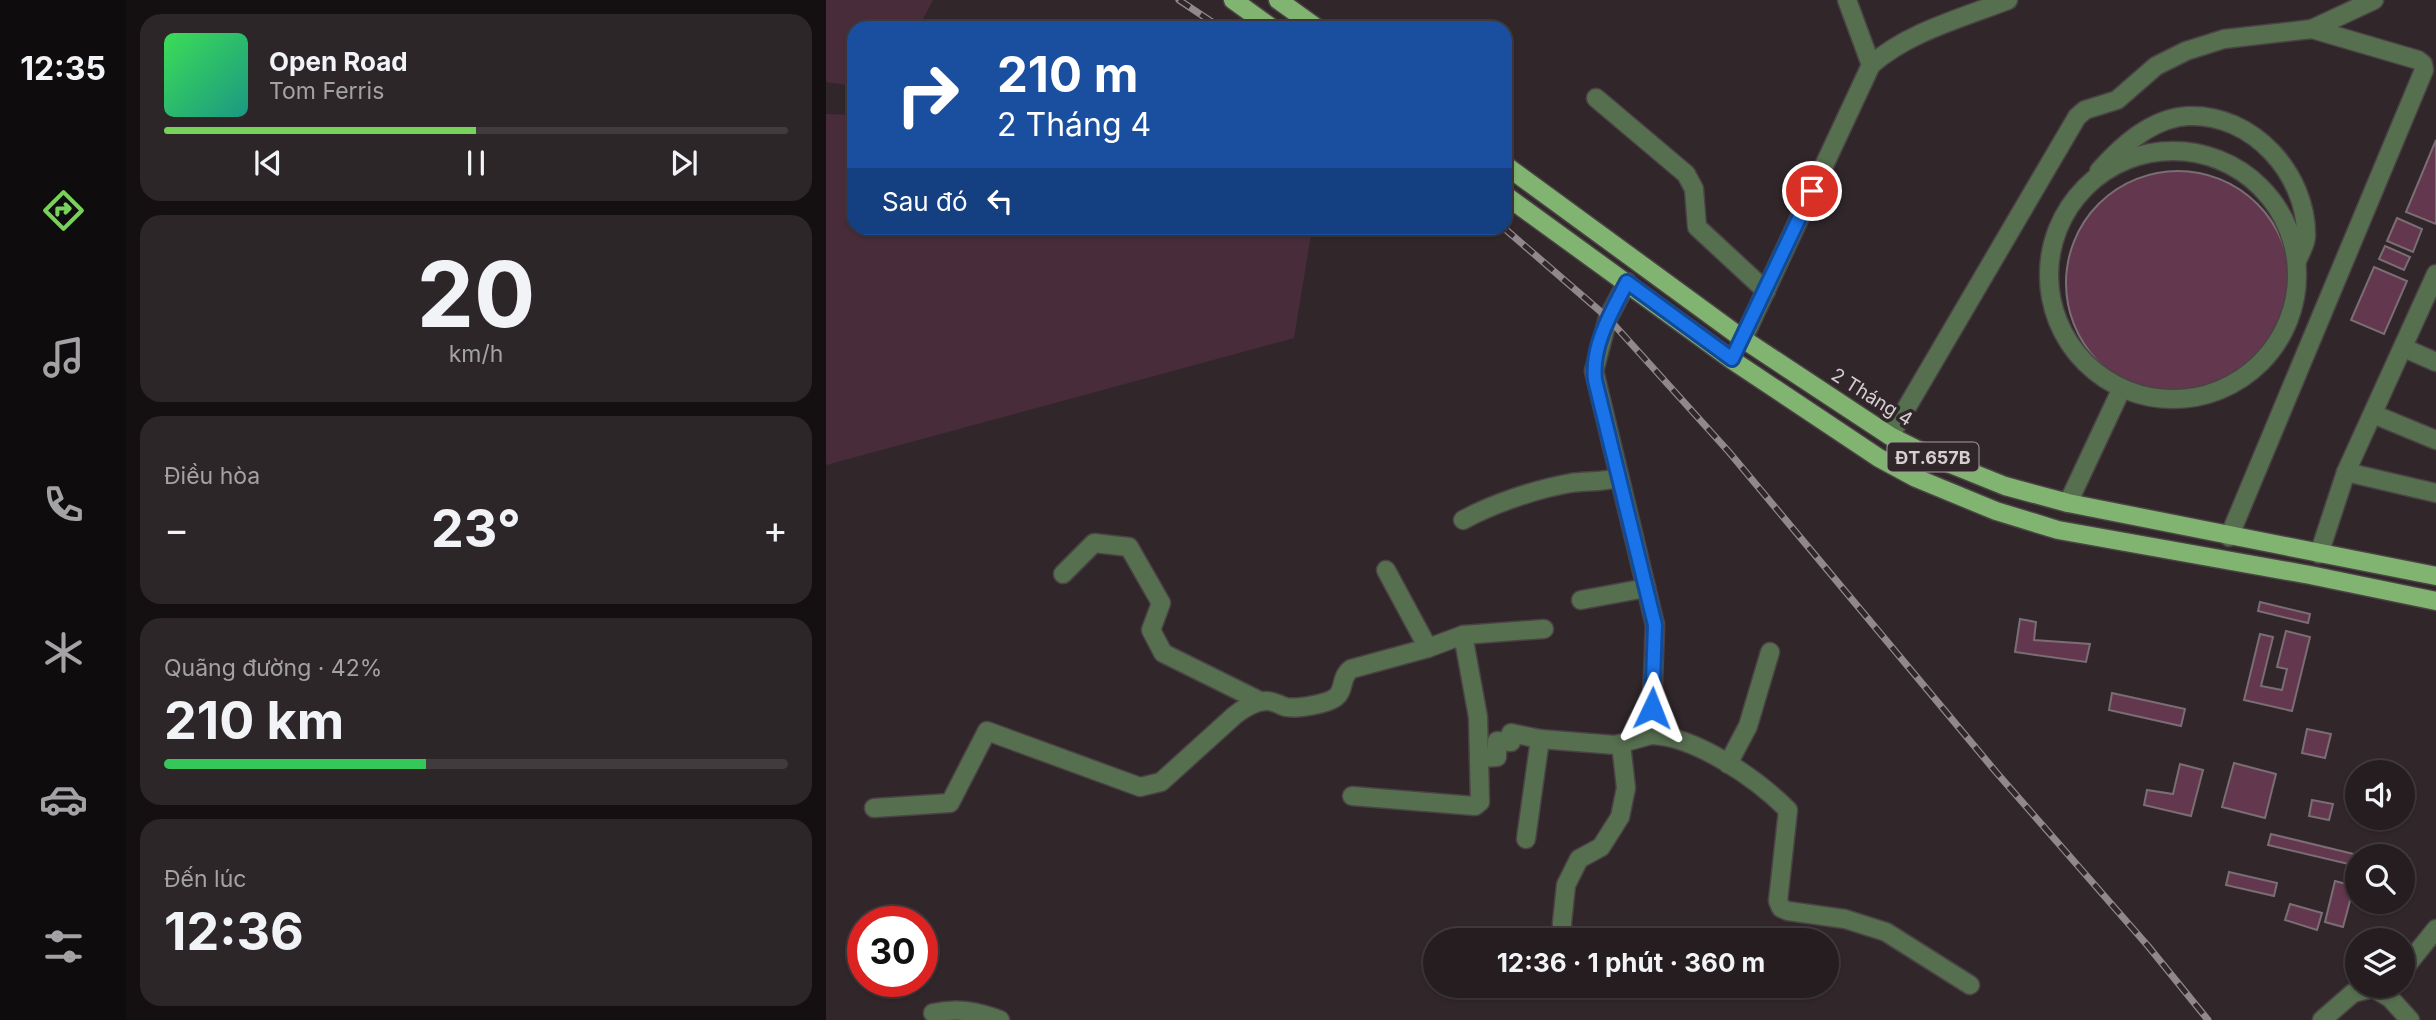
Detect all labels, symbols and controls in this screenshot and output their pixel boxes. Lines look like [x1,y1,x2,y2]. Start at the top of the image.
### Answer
text: 210 m [997,45,1138,104]
text: Open Road [269,46,408,77]
text: 12:35 [20,49,106,88]
icon: right [882,49,973,140]
text: Tom Ferris [269,77,384,105]
text: 2 Tháng 4 [997,105,1151,144]
icon: previous [249,144,287,182]
icon: pause [457,144,495,182]
icon: next [665,144,703,182]
pin [1782,161,1842,221]
icon: arrive [1793,172,1831,210]
icon: left [981,182,1019,220]
icon: directions [39,186,88,235]
text: Sau đó [882,186,967,217]
text: 20 [417,239,535,349]
icon: music [39,333,88,382]
text: km/h [449,340,503,368]
street label: 2 Tháng 4 [1827,363,1917,431]
road number: ĐT.657B [1888,443,1978,472]
text: Điều hòa [164,462,260,490]
icon: phone [39,480,88,529]
text: 23° [431,497,521,560]
text: − [164,506,189,552]
text: + [763,506,788,552]
icon: climate [39,628,88,677]
text: Quãng đường · 42% [164,654,382,682]
position arrow [1615,671,1689,745]
text: 210 km [164,689,344,752]
map controls [2345,760,2415,998]
button: sound [2345,760,2415,830]
icon: car [39,775,88,824]
button: search [2345,844,2415,914]
text: Đến lúc [164,865,246,893]
text: 12:36 [164,900,304,963]
speed limit sign: 30 [847,906,938,997]
icon: filters [39,922,88,971]
button: layers [2345,928,2415,998]
text: 12:36 · 1 phút · 360 m [1497,947,1765,978]

